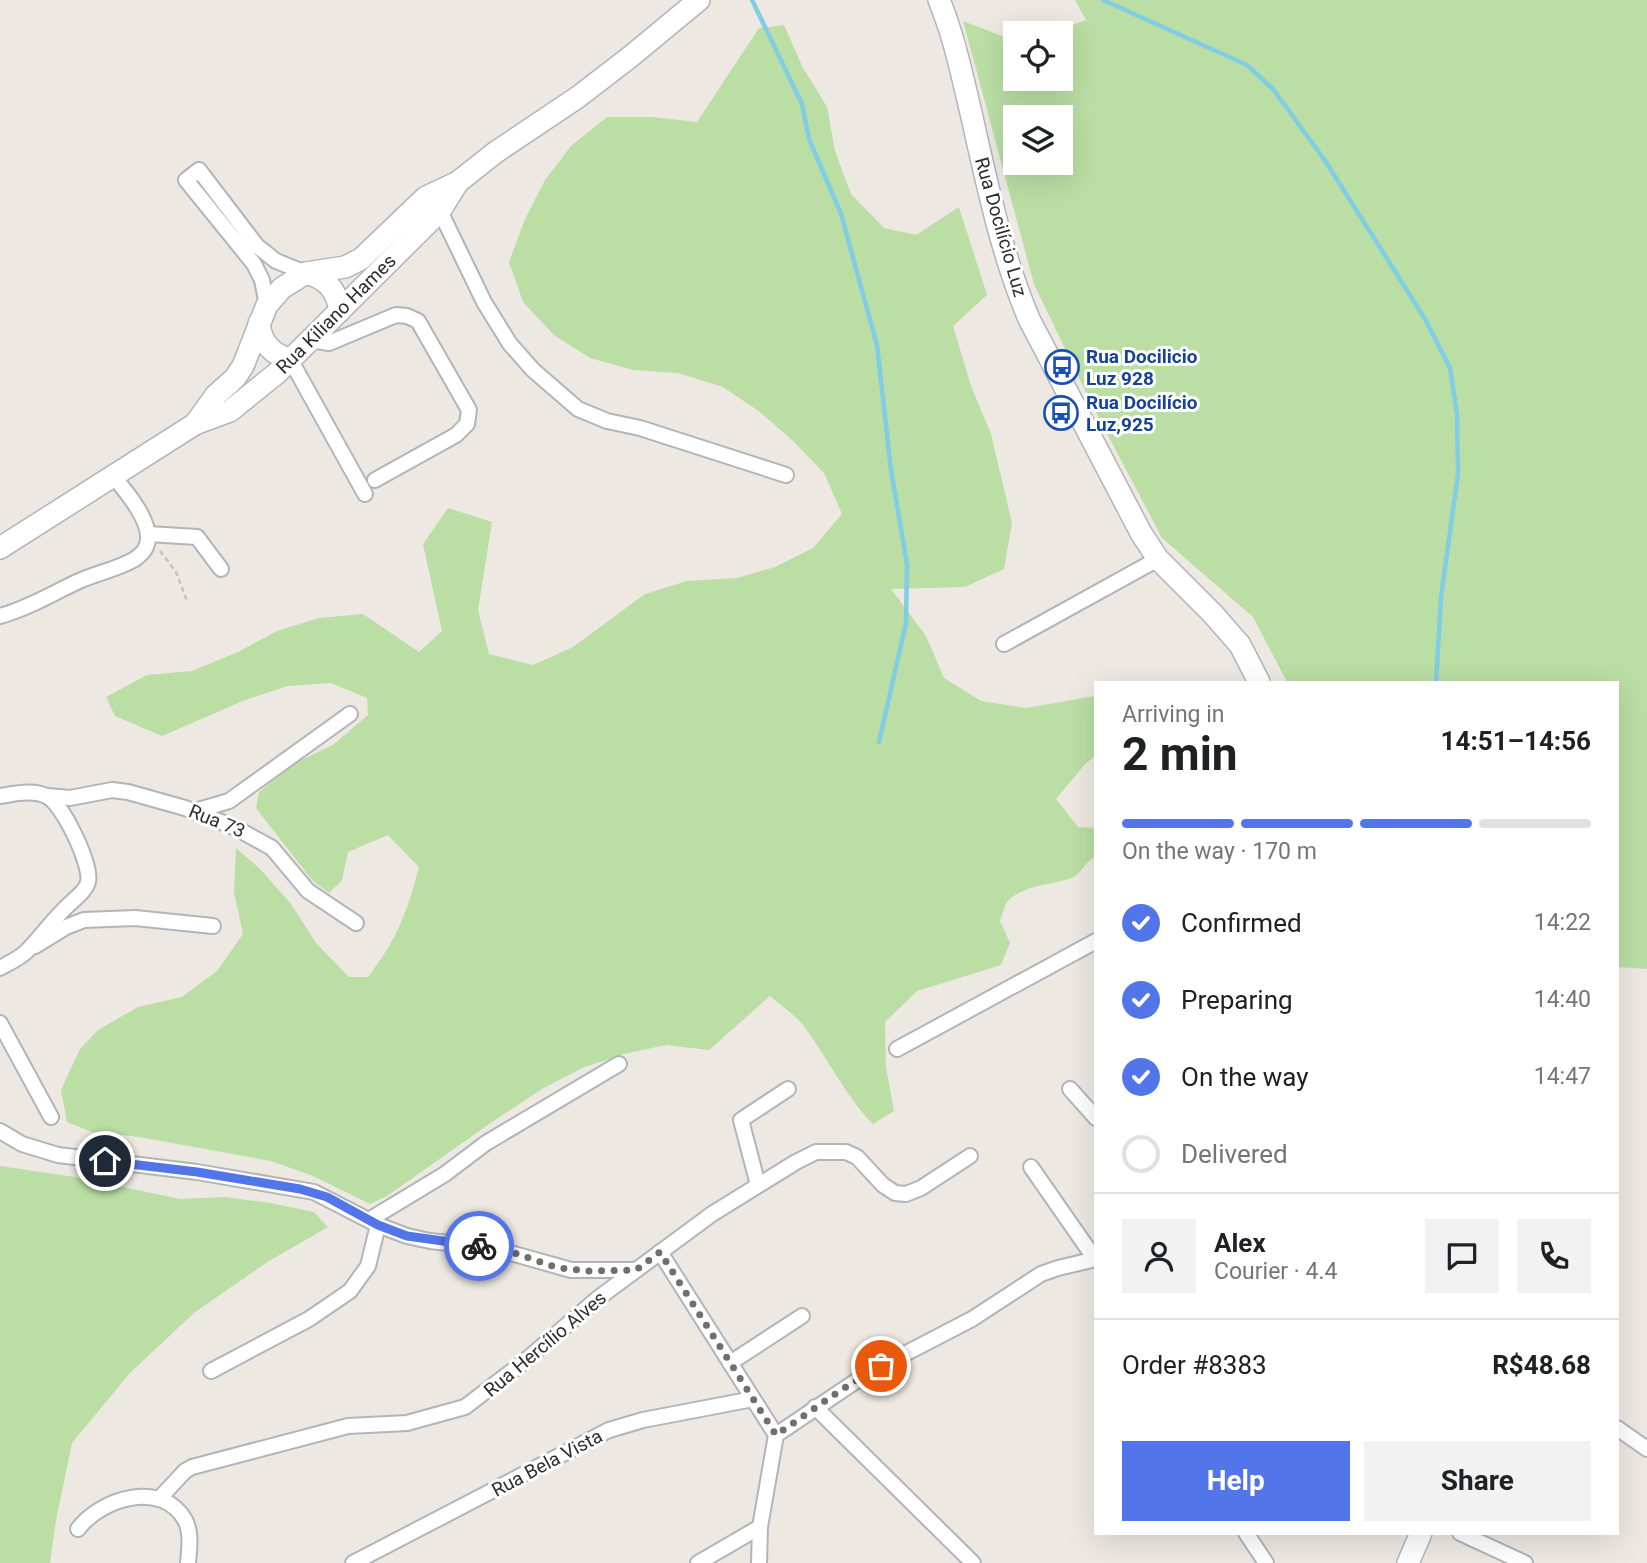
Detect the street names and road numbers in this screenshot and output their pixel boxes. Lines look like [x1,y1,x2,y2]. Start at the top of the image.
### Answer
street label: Rua Docilício Luz [970,154,1032,300]
street label: Rua Kiliano Hames [271,249,401,379]
street label: Rua 73 [186,799,248,843]
street label: Rua Hercílio Alves [479,1286,611,1402]
street label: Rua Bela Vista [488,1424,606,1502]

